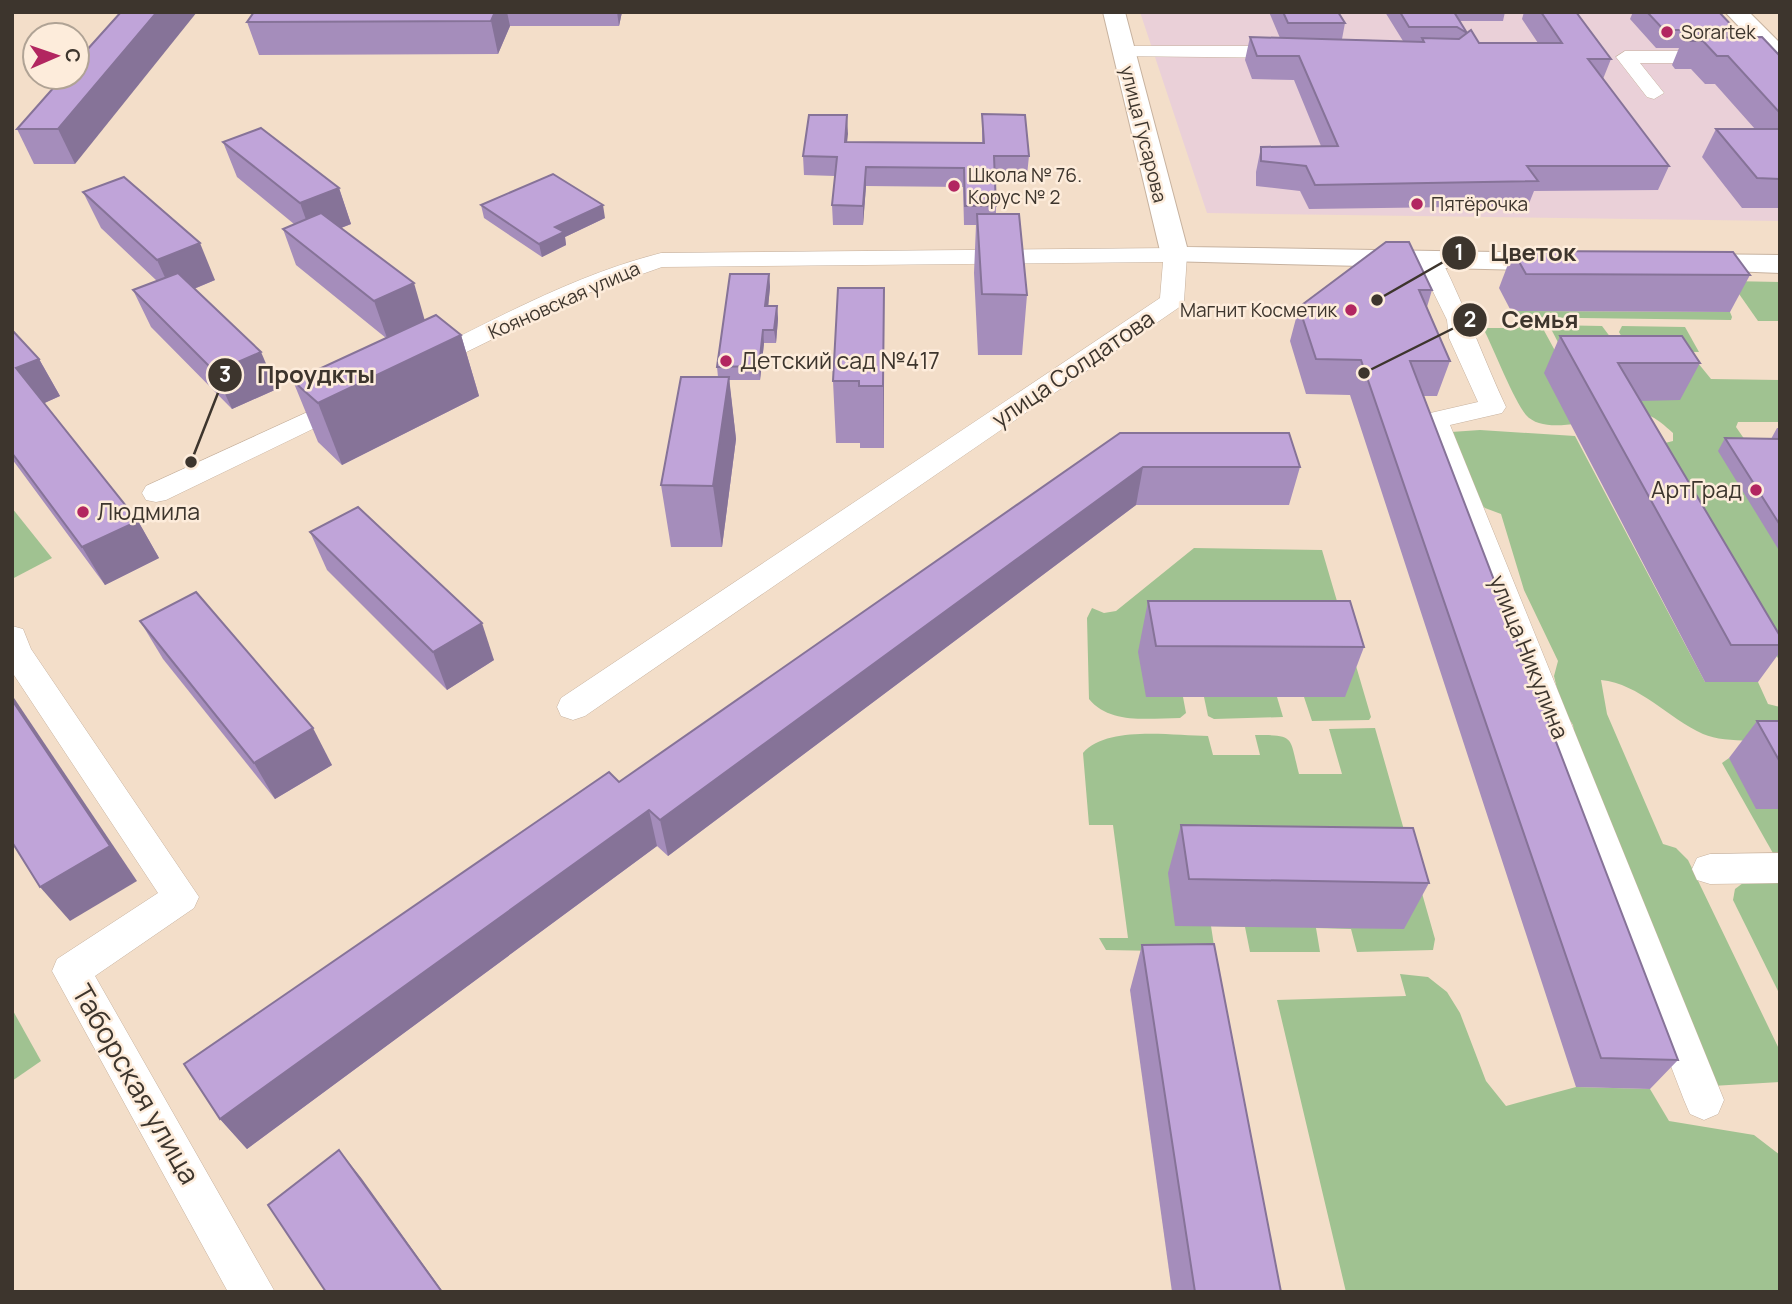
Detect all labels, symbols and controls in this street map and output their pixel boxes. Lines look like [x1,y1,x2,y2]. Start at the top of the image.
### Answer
place label: Sorartek [1681,19,1756,45]
north arrow [21,21,91,91]
marker: Sorartek [1659,24,1675,40]
text: С [60,48,86,63]
street label: улица Гусарова [1114,63,1174,205]
place label: Школа № 76. Корус № 2 [968,162,1082,210]
marker: Школа № 76. Корус № 2 [946,178,962,194]
place label: Пятёрочка [1431,191,1528,217]
marker: Пятёрочка [1409,196,1425,212]
callout: Цветок [1441,230,1590,275]
text: Цветок [1490,235,1577,268]
text: 1 [1454,238,1464,266]
street label: Кояновская улица [484,255,644,345]
place label: Магнит Косметик [1180,297,1338,323]
callout: Семья [1453,297,1593,342]
street label: улица Солдатова [985,302,1160,434]
marker: Магнит Косметик [1343,302,1359,318]
text: Семья [1502,302,1578,335]
text: 2 [1464,305,1476,333]
place label: Детский сад №417 [740,344,940,376]
callout: Проудкты [208,352,389,397]
marker: Детский сад №417 [718,353,734,369]
text: Проудкты [257,357,375,390]
text: 3 [219,360,231,388]
place label: АртГрад [1651,473,1742,505]
marker: АртГрад [1748,482,1764,498]
place label: Людмила [97,495,200,527]
marker: Людмила [75,504,91,520]
street label: улица Никулина [1482,570,1577,743]
street label: Таборская улица [64,977,210,1190]

